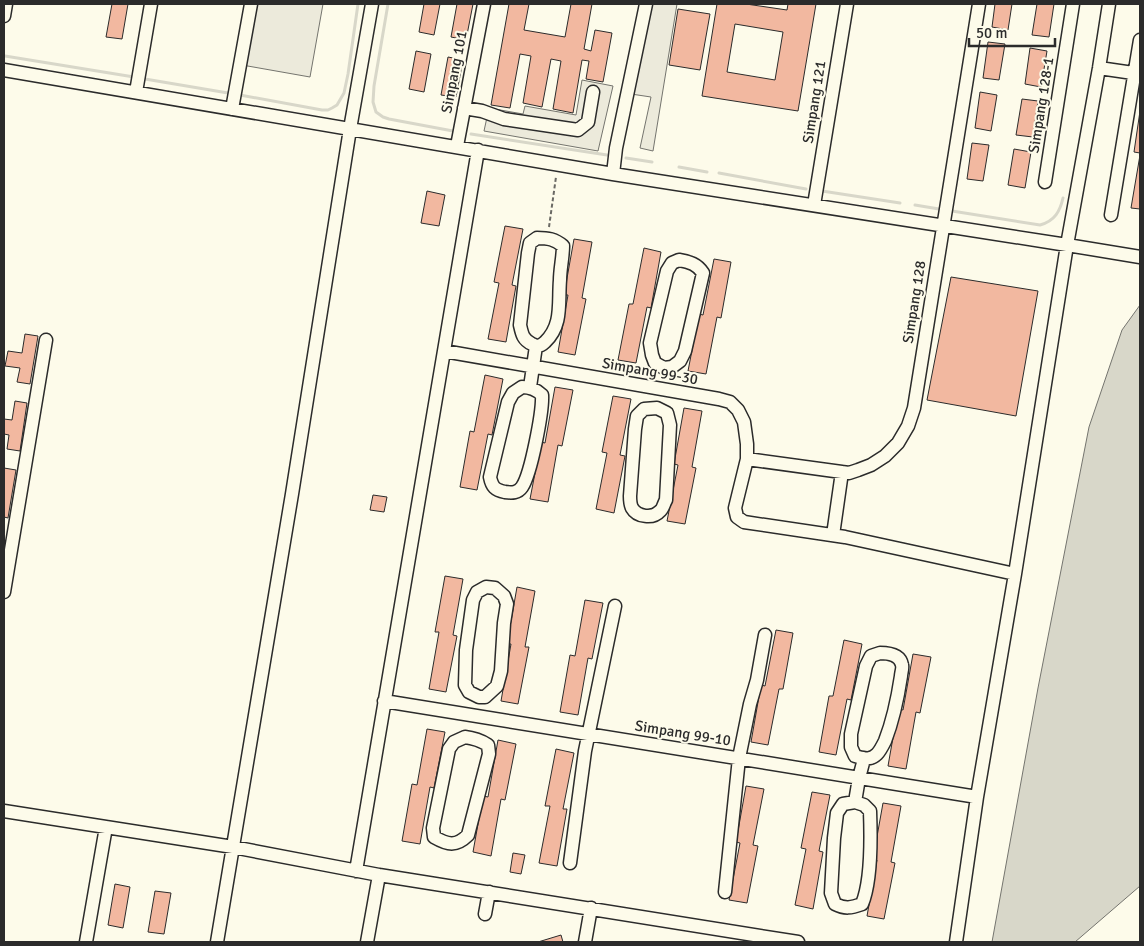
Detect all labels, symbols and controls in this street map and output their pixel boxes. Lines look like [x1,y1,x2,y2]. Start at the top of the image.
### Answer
scale bar [969,15,1055,47]
text: 50 m [976,24,1007,42]
street label: Simpang 101 [437,29,471,115]
street label: Simpang 128-1 [1025,56,1057,154]
street label: Simpang 121 [799,59,829,145]
street label: Simpang 128 [899,259,929,345]
street label: Simpang 99-30 [601,354,699,388]
street label: Simpang 99-10 [634,717,732,749]

